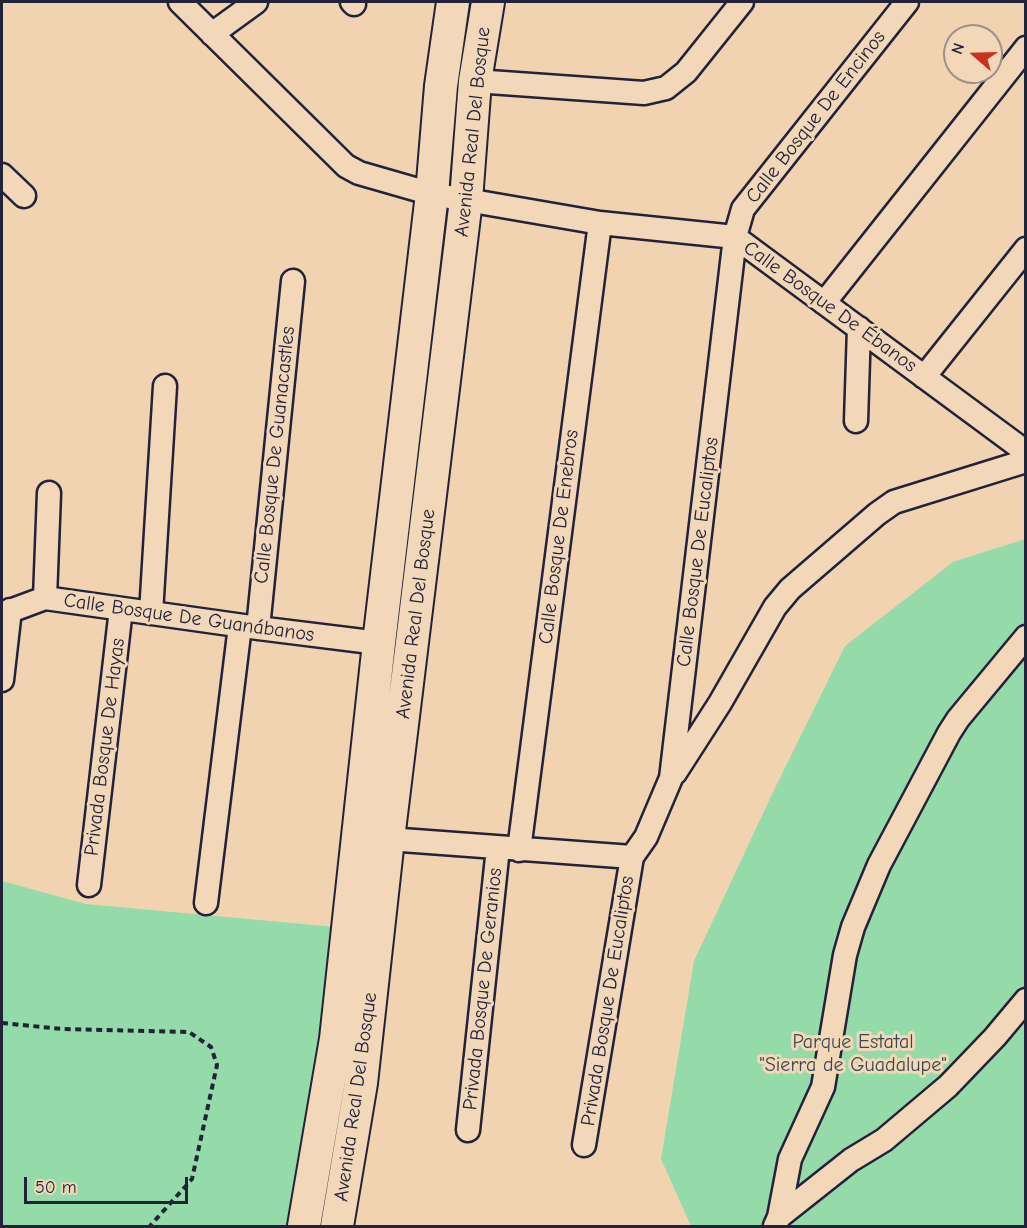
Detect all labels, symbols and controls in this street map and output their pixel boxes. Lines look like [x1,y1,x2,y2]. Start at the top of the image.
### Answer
north arrow [943,24,1003,84]
street label: Avenida Real Del Bosque [450,26,496,238]
street label: Calle Bosque De Encinos [741,26,891,208]
text: N [948,41,968,57]
street label: Calle Bosque De Ébanos [739,236,921,378]
street label: Calle Bosque De Guanacastles [250,325,300,585]
street label: Calle Bosque De Enebros [534,428,584,646]
street label: Calle Bosque De Eucaliptos [672,436,724,668]
street label: Avenida Real Del Bosque [391,508,441,720]
street label: Calle Bosque De Guanábanos [62,589,316,647]
street label: Privada Bosque De Hayas [80,637,130,857]
street label: Privada Bosque De Geranios [458,867,508,1111]
street label: Privada Bosque De Eucaliptos [576,874,640,1128]
street label: Avenida Real Del Bosque [329,991,383,1203]
park label: Parque Estatal "Sierra de Guadalupe" [759,1030,947,1077]
scale bar [27,1165,190,1203]
text: 50 m [35,1177,77,1198]

